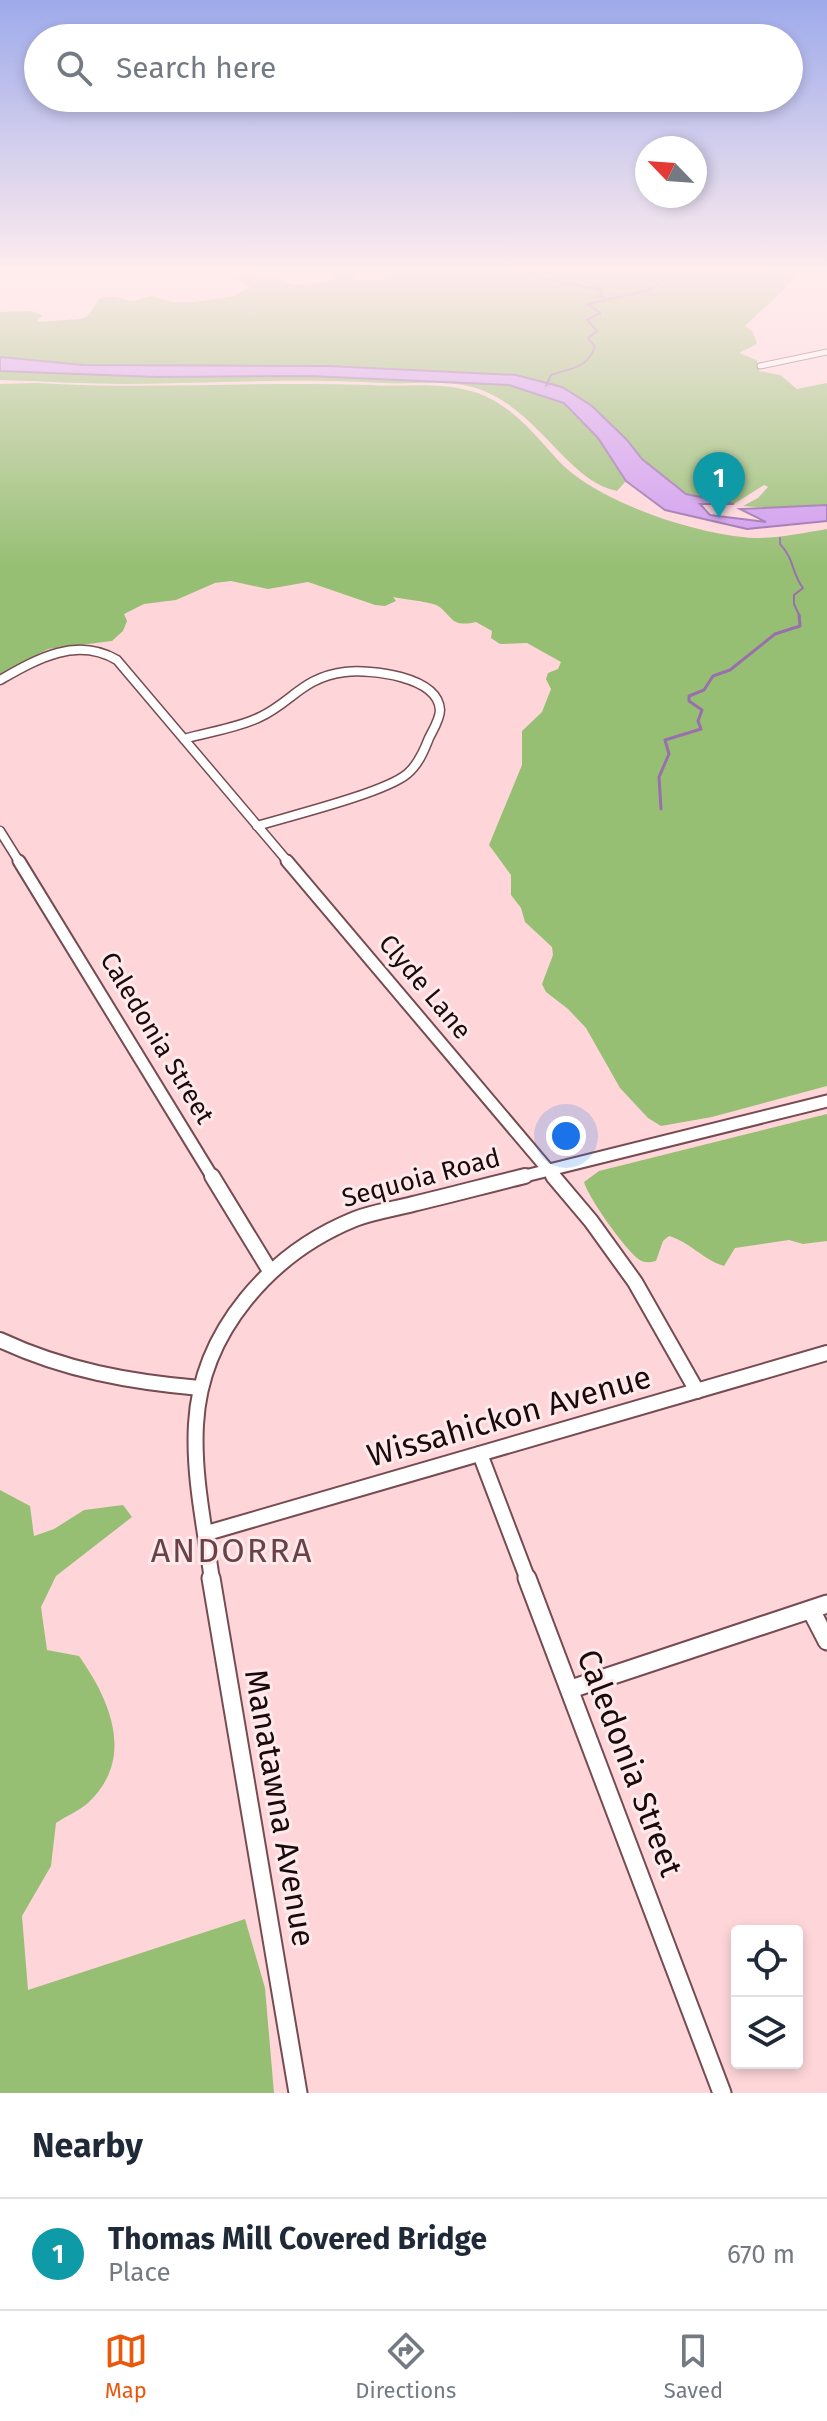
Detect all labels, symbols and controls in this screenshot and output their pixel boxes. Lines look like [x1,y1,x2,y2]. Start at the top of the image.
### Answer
search box [24,24,803,112]
icon: search [52,46,96,90]
text: Search here [116,50,276,86]
north arrow [635,136,707,208]
pin: 1 [693,452,745,518]
street label: Clyde Lane [372,928,478,1046]
street label: Caledonia Street [94,947,221,1130]
your location [546,1116,586,1156]
street label: Sequoia Road [338,1142,504,1214]
street label: Wissahickon Avenue [363,1357,655,1475]
district label: ANDORRA [151,1530,313,1571]
street label: Caledonia Street [569,1644,691,1882]
street label: Manatawna Avenue [237,1666,323,1950]
map controls [731,1925,803,2069]
button: locate [731,1925,803,1997]
button: layers [731,1997,803,2069]
text: Nearby [32,2125,143,2166]
text: Thomas Mill Covered Bridge [108,2221,487,2257]
text: 1 [52,2239,64,2270]
text: 670 m [727,2239,795,2270]
text: Place [108,2257,171,2288]
tab: Map [104,2329,148,2404]
tab: Directions [355,2329,456,2404]
tab: Saved [664,2329,723,2404]

